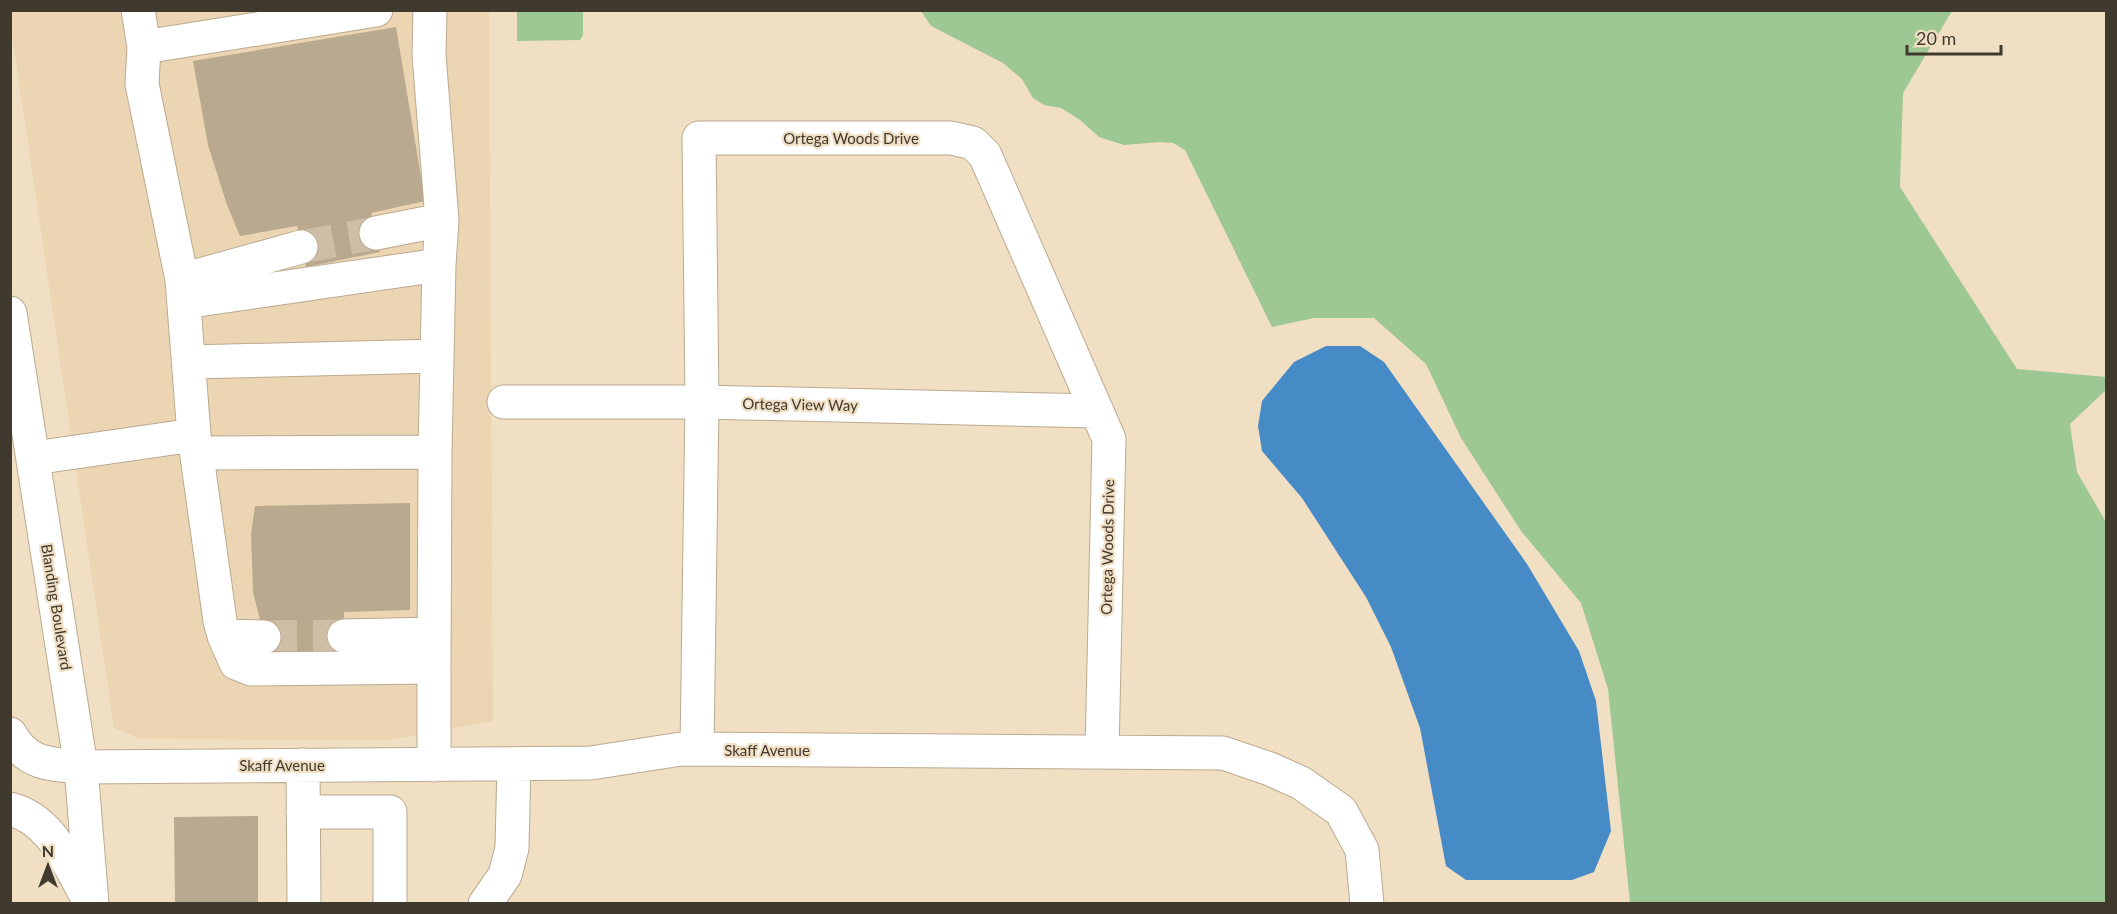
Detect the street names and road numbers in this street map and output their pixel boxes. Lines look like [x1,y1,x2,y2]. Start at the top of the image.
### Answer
street label: Ortega Woods Drive [783,129,919,147]
street label: Ortega View Way [742,394,858,414]
street label: Ortega Woods Drive [1097,479,1117,615]
street label: Blanding Boulevard [38,543,76,671]
street label: Skaff Avenue [724,741,810,759]
street label: Skaff Avenue [239,756,325,774]

